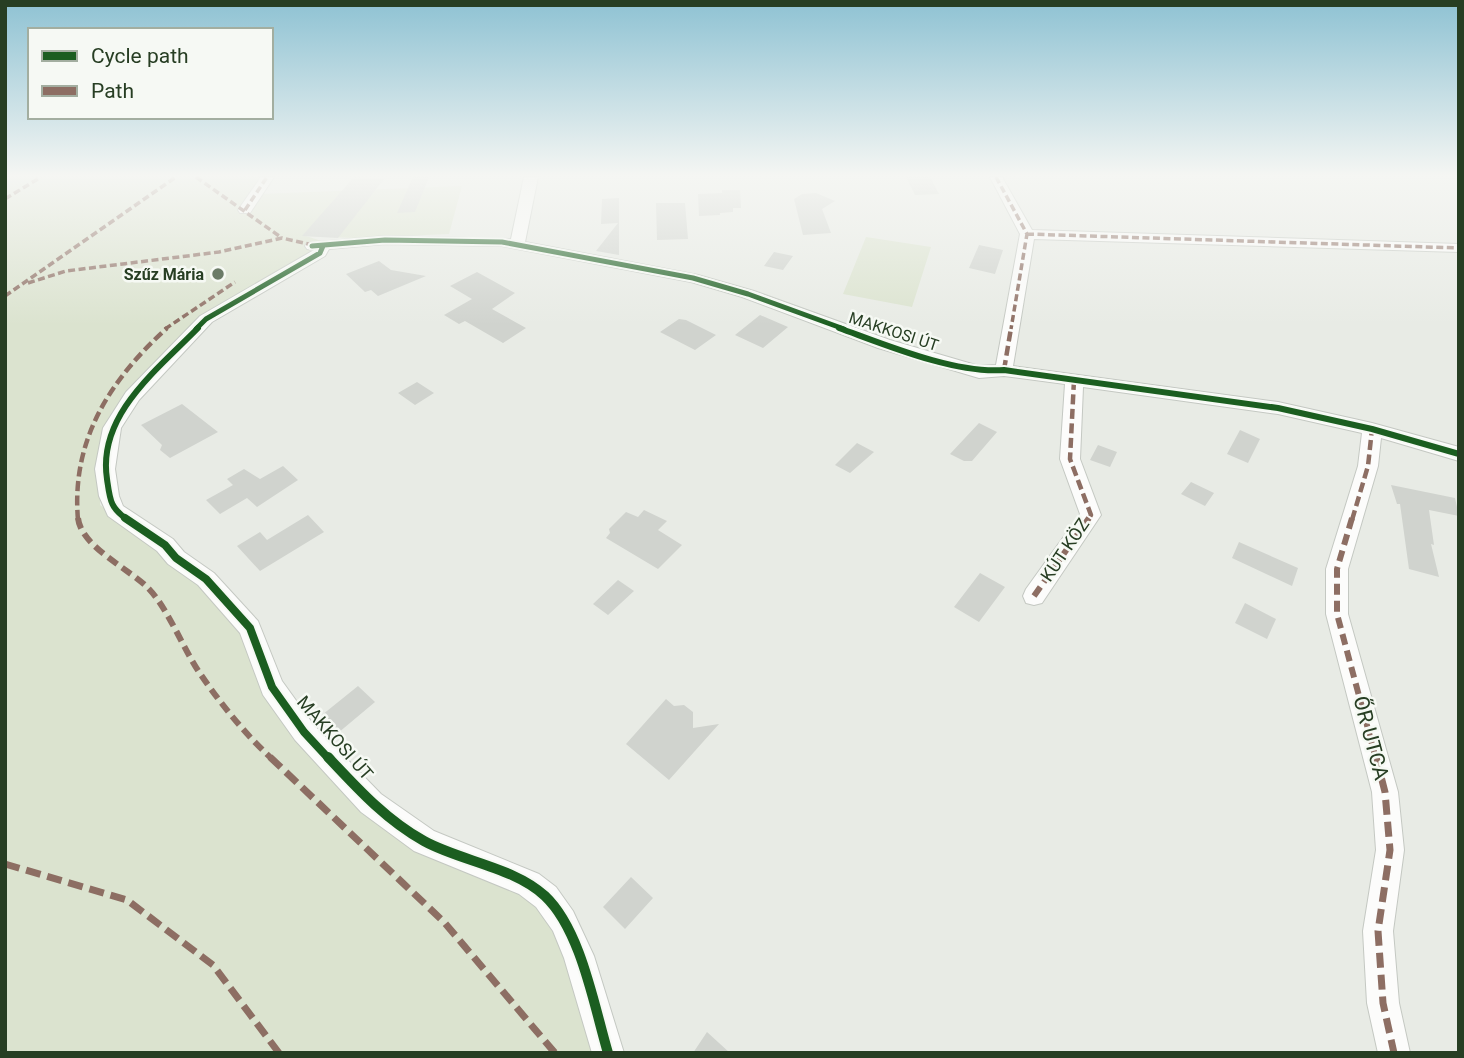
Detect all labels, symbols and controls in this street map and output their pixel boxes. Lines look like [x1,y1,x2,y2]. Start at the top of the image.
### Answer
legend [28,28,273,119]
text: Cycle path [91,44,189,68]
text: Path [91,79,134,103]
place label: Szűz Mária [124,265,204,284]
marker: Szűz Mária [210,266,226,282]
street label: MAKKOSI ÚT [847,308,941,355]
street label: KÚT KÖZ [1036,514,1093,585]
street label: MAKKOSI ÚT [293,691,378,784]
street label: ŐR UTCA [1348,693,1394,783]

